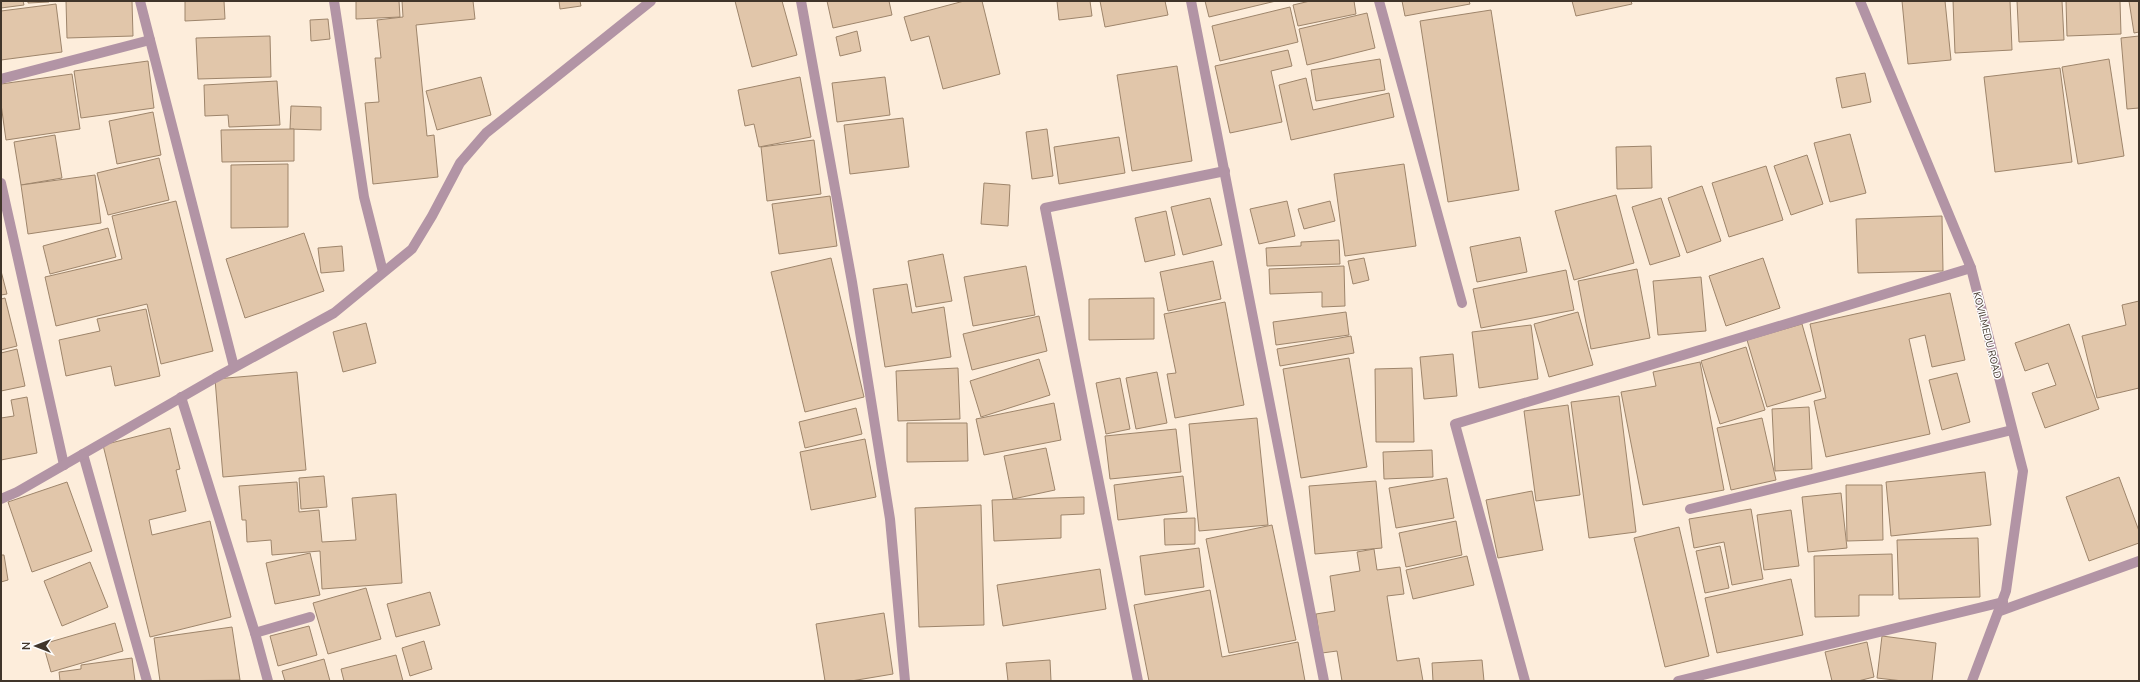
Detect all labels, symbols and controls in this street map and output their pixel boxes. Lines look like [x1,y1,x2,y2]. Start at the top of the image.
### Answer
street label: KOVILMEDU ROAD [1969,290,2005,380]
north arrow [16,626,56,666]
text: N [19,642,34,650]

